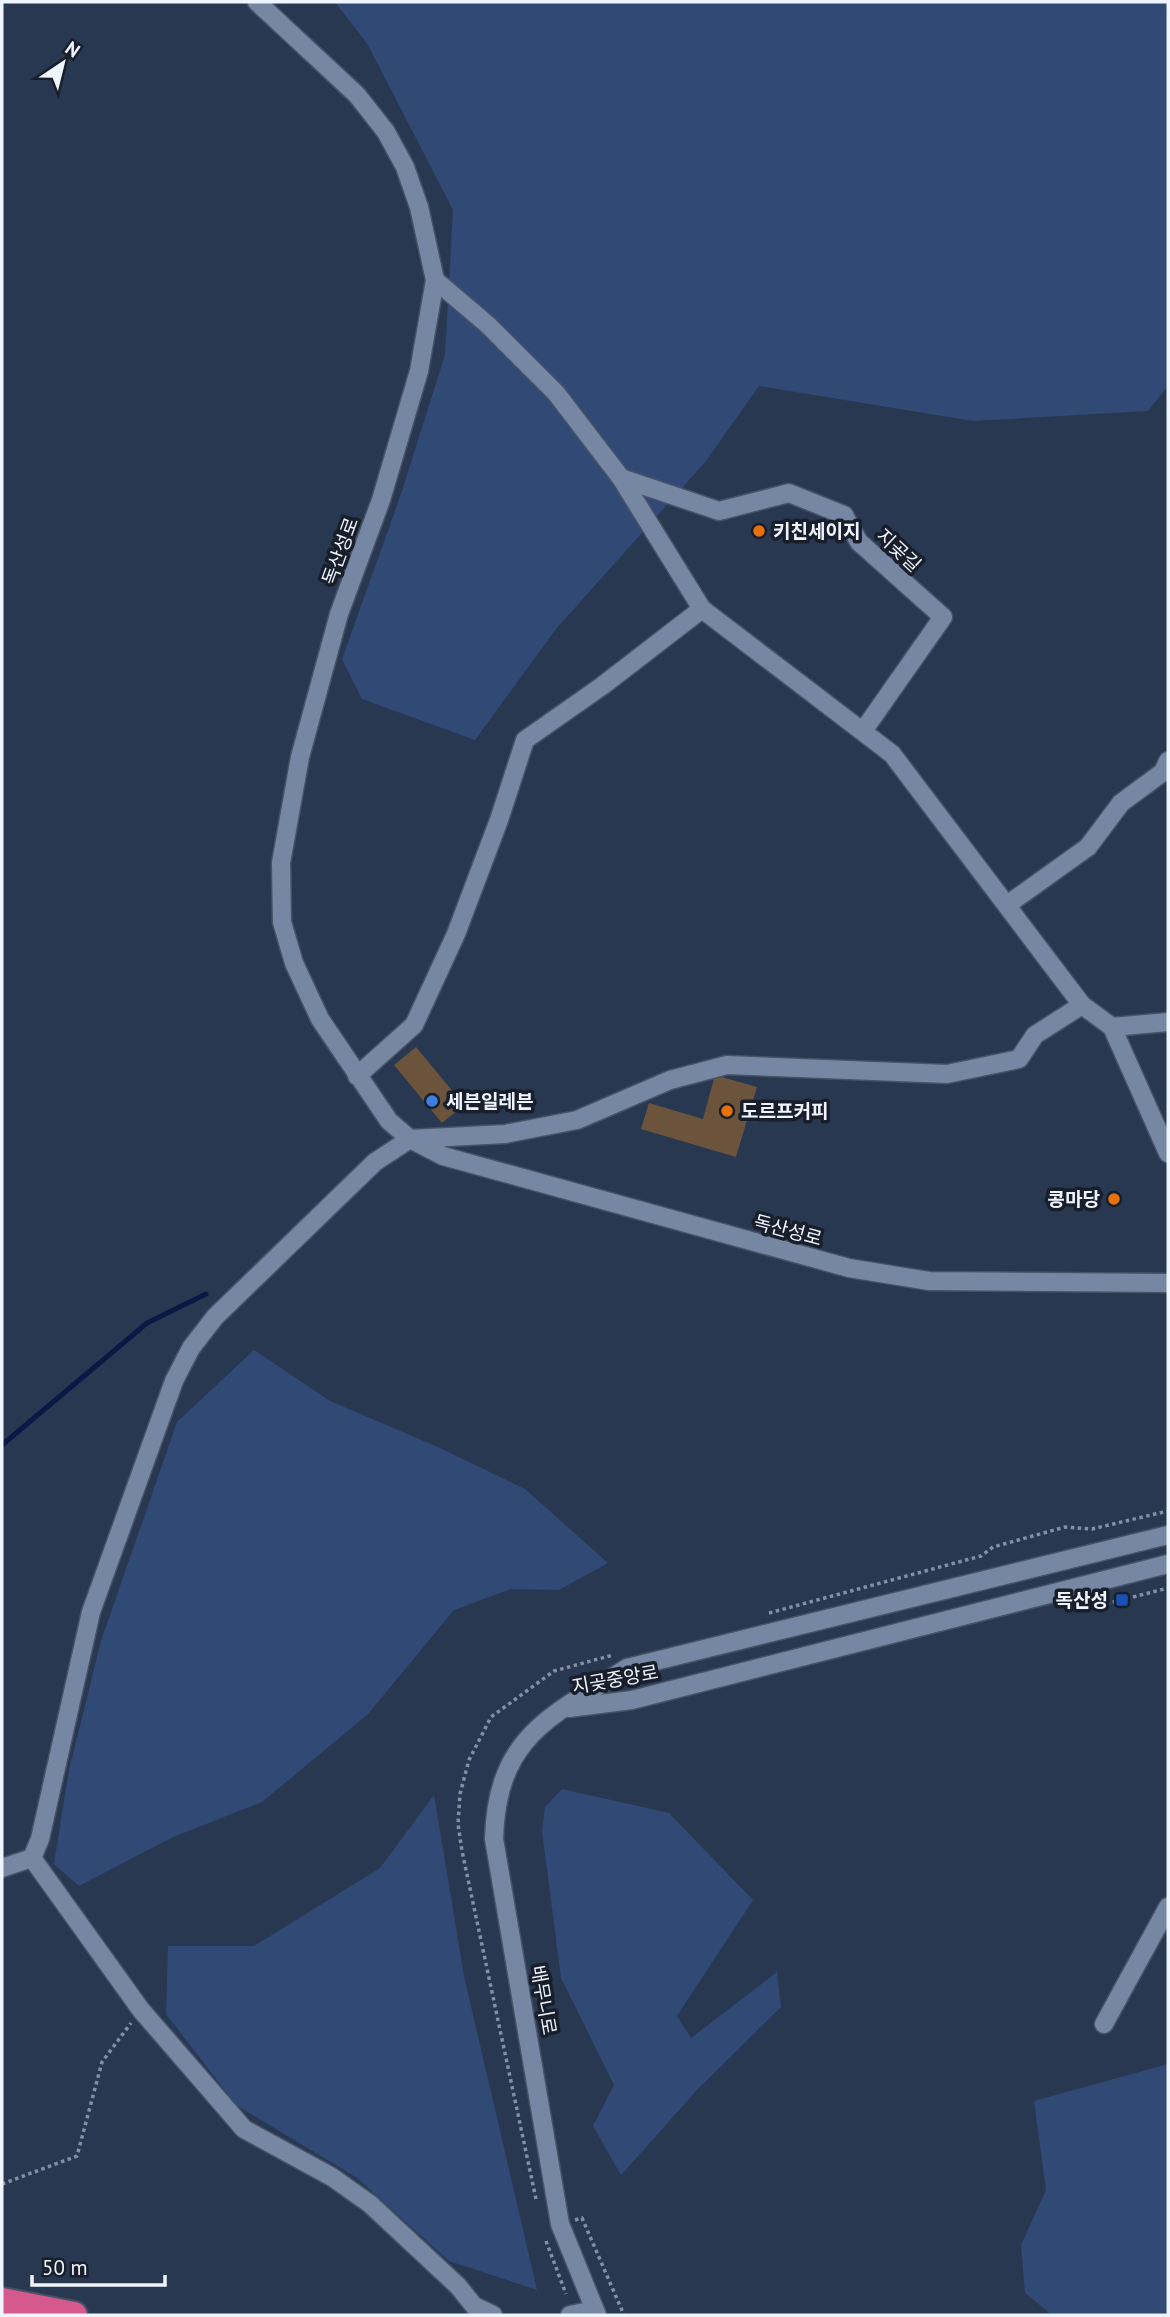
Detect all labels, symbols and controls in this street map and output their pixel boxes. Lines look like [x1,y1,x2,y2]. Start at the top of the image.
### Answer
north arrow [28,28,98,98]
text: N [61,36,85,62]
street label: 독산성로 [317,514,363,588]
place label: 키친세이지 [773,519,860,543]
marker: 키친세이지 [751,523,767,539]
street label: 지곶길 [872,523,926,577]
place label: 세븐일레븐 [446,1089,533,1113]
marker: 세븐일레븐 [424,1093,440,1109]
place label: 도르프커피 [741,1099,828,1123]
marker: 도르프커피 [719,1103,735,1119]
place label: 콩마당 [1048,1187,1101,1211]
marker: 콩마당 [1106,1191,1122,1207]
street label: 독산성로 [751,1209,825,1251]
place label: 독산성 [1056,1588,1108,1612]
marker: 독산성 [1114,1592,1130,1608]
street label: 지곶중앙로 [570,1660,660,1698]
street label: 배무니로 [526,1963,562,2037]
scale bar [32,2244,164,2288]
text: 50 m [42,2254,88,2281]

